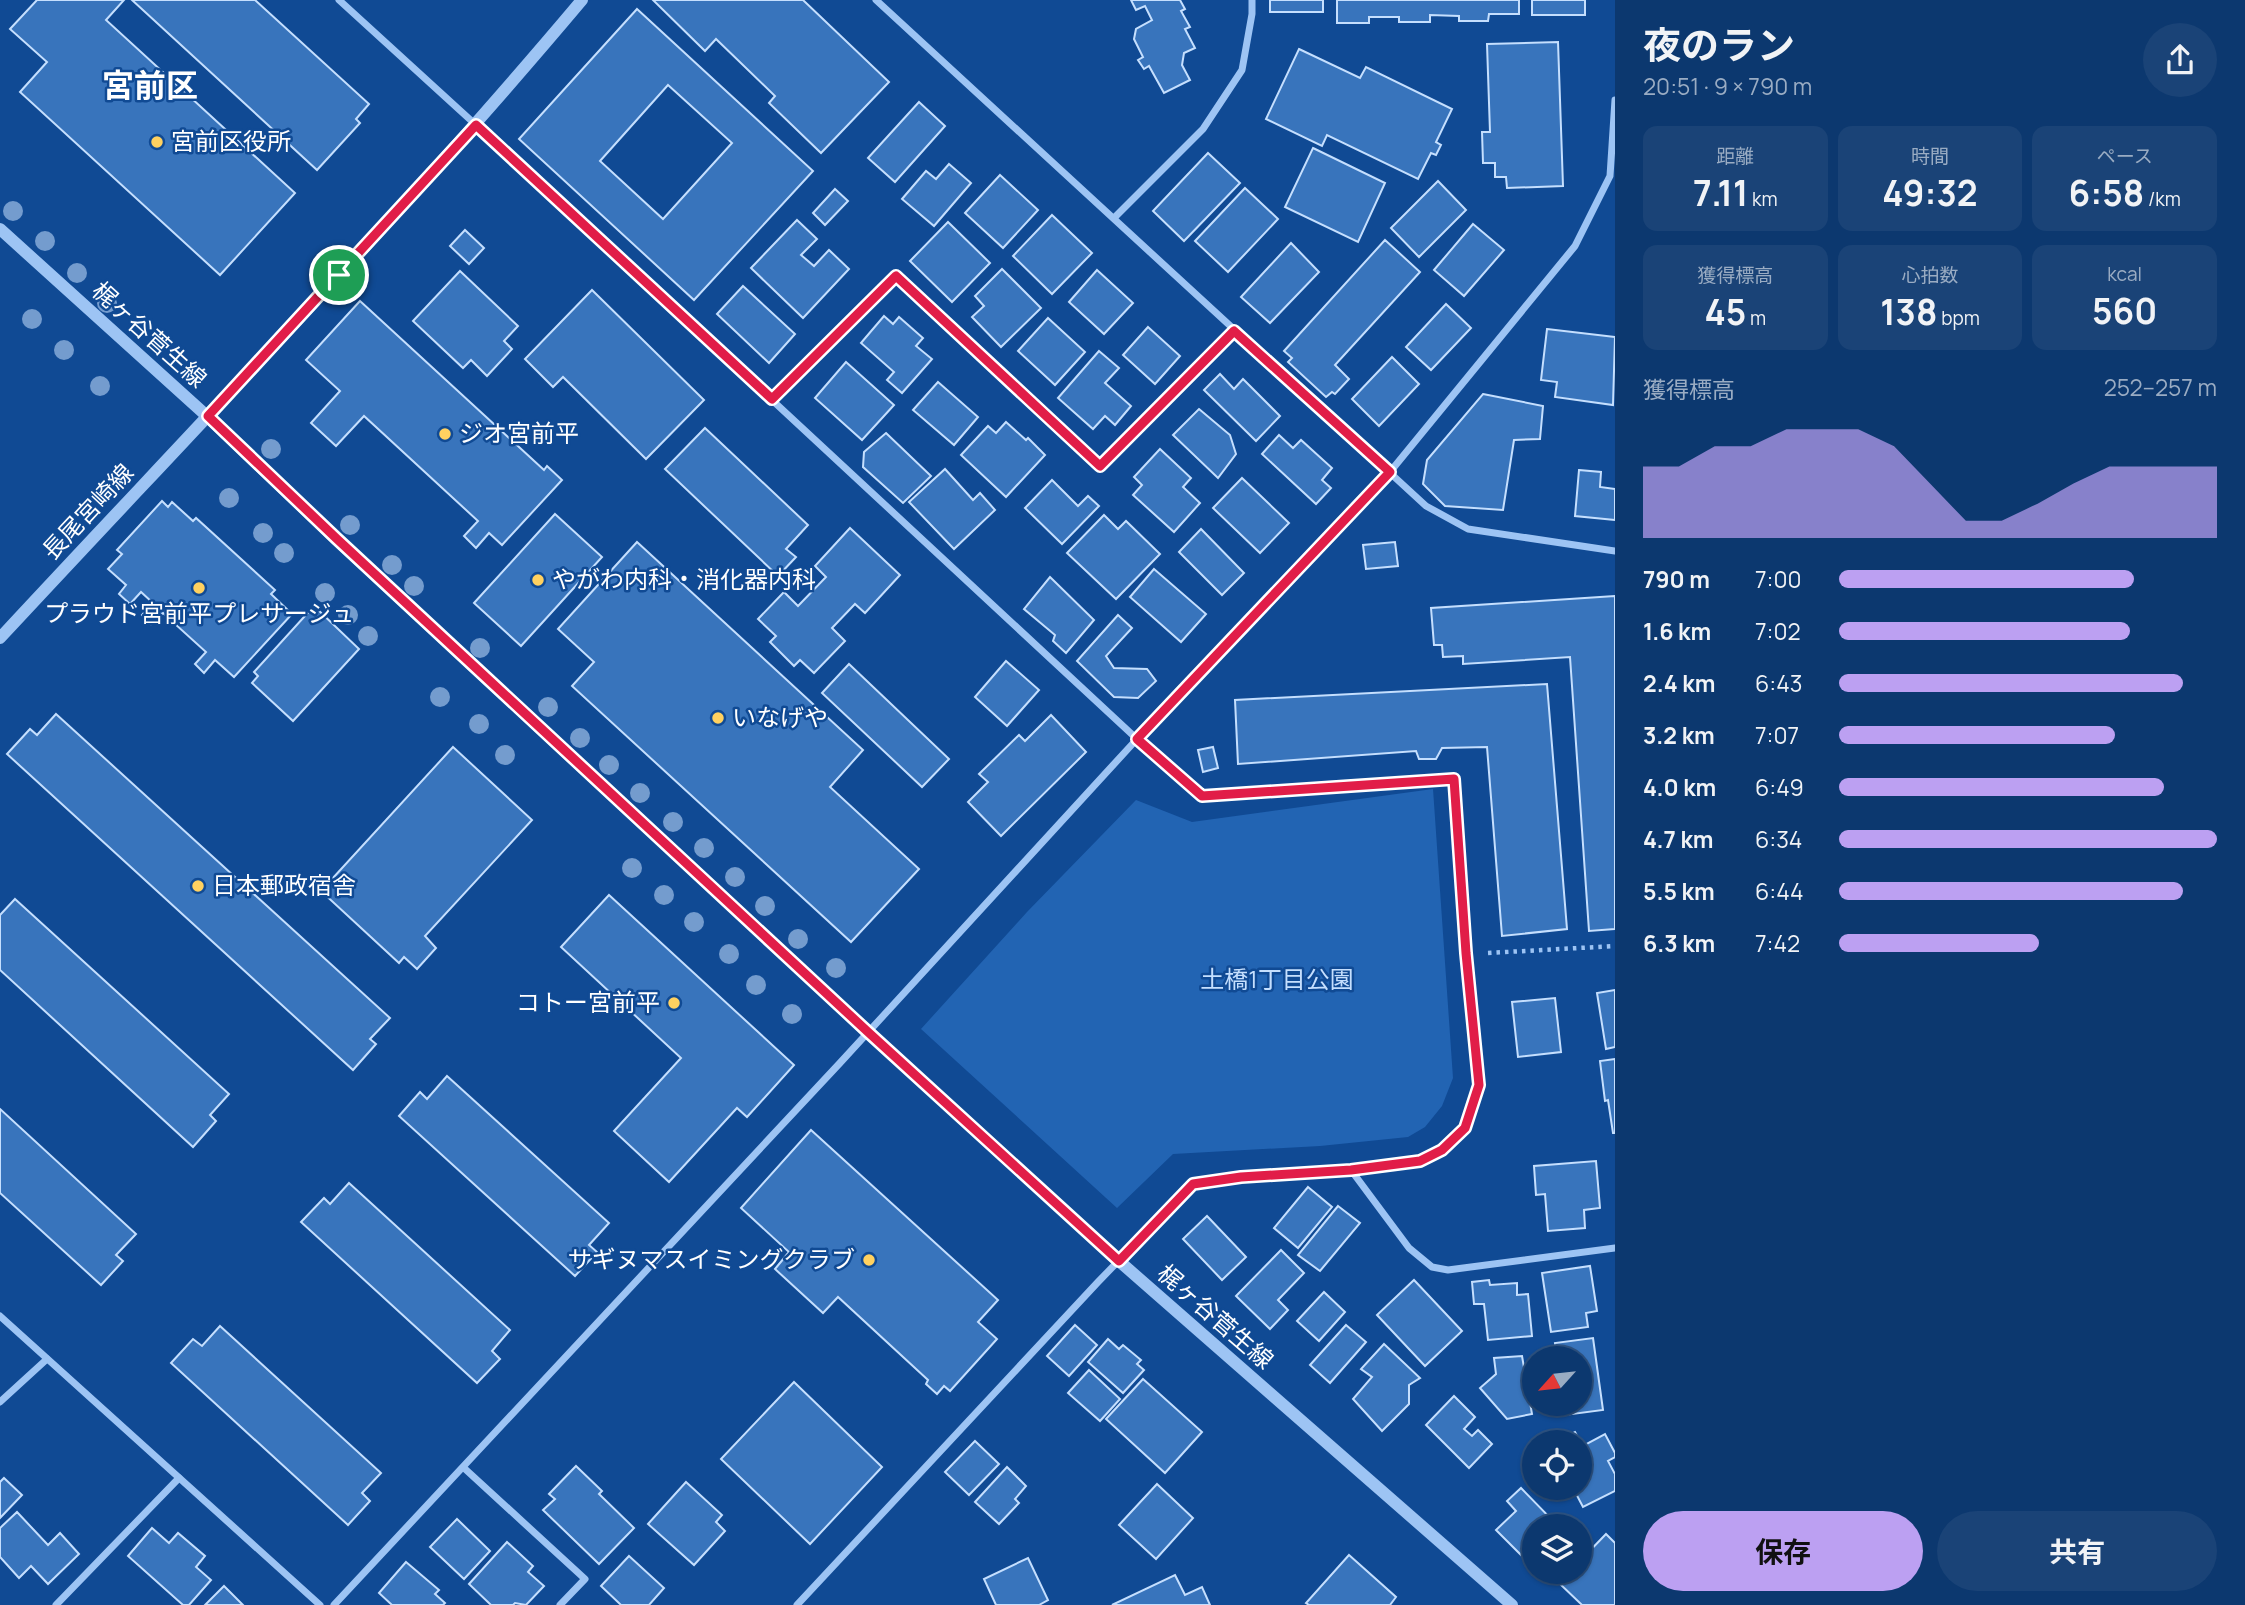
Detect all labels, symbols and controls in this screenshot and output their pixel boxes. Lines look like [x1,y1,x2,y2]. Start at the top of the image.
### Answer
text: 夜のラン [1643,18,1795,70]
button: share [2143,23,2217,97]
district label: 宮前区 [102,63,198,107]
text: 20:51 · 9 × 790 m [1643,70,1812,102]
place label: 宮前区役所 [171,124,291,157]
marker: 宮前区役所 [149,134,165,150]
text: 距離 [1716,143,1754,169]
text: 時間 [1911,143,1949,169]
text: ペース [2097,143,2153,169]
text: 7.11 [1693,169,1748,217]
text: 49:32 [1882,169,1978,217]
text: 6:58 [2068,169,2144,217]
text: km [1748,186,1778,212]
text: /km [2144,186,2181,212]
pin [309,245,369,305]
icon: arrive [320,256,358,294]
text: kcal [2107,261,2142,287]
text: 獲得標高 [1697,262,1773,288]
text: 心拍数 [1901,262,1959,288]
street label: 梶ヶ谷菅生線 [85,273,215,394]
text: 560 [2092,287,2157,335]
text: 45 [1704,288,1746,336]
text: 138 [1880,288,1937,336]
text: m [1746,305,1766,331]
text: bpm [1937,305,1980,331]
text: 252–257 m [2104,371,2217,403]
text: 獲得標高 [1643,373,1735,405]
place label: ジオ宮前平 [459,416,579,449]
marker: ジオ宮前平 [437,426,453,442]
street label: 長尾宮崎線 [34,456,140,566]
place label: やがわ内科・消化器内科 [552,562,816,595]
text: 790 m [1643,563,1710,595]
text: 7:00 [1755,563,1801,595]
marker: やがわ内科・消化器内科 [530,572,546,588]
marker: プラウド宮前平プレサージュ [191,580,207,596]
place label: プラウド宮前平プレサージュ [44,596,354,629]
text: 1.6 km [1643,615,1711,647]
text: 7:02 [1755,615,1801,647]
text: 2.4 km [1643,667,1715,699]
text: 6:43 [1755,667,1802,699]
place label: いなげや [732,700,828,733]
marker: いなげや [710,710,726,726]
text: 3.2 km [1643,719,1715,751]
text: 7:07 [1755,719,1799,751]
text: 4.0 km [1643,771,1716,803]
text: 6:49 [1755,771,1804,803]
text: 4.7 km [1643,823,1713,855]
text: 6:34 [1755,823,1802,855]
place label: 日本郵政宿舎 [212,868,356,901]
text: 5.5 km [1643,875,1715,907]
text: 6:44 [1755,875,1804,907]
marker: 日本郵政宿舎 [190,878,206,894]
text: 6.3 km [1643,927,1715,959]
text: 7:42 [1755,927,1800,959]
park label: 土橋1丁目公園 [1200,962,1354,995]
place label: コトー宮前平 [516,985,660,1018]
marker: コトー宮前平 [666,995,682,1011]
place label: サギヌマスイミングクラブ [567,1242,855,1275]
marker: サギヌマスイミングクラブ [861,1252,877,1268]
street label: 梶ヶ谷菅生線 [1151,1256,1281,1376]
north arrow [1522,1346,1592,1416]
map controls [1522,1346,1592,1584]
button: locate [1522,1430,1592,1500]
button: 保存 [1643,1511,1923,1591]
button: 共有 [1937,1511,2217,1591]
button: layers [1522,1514,1592,1584]

